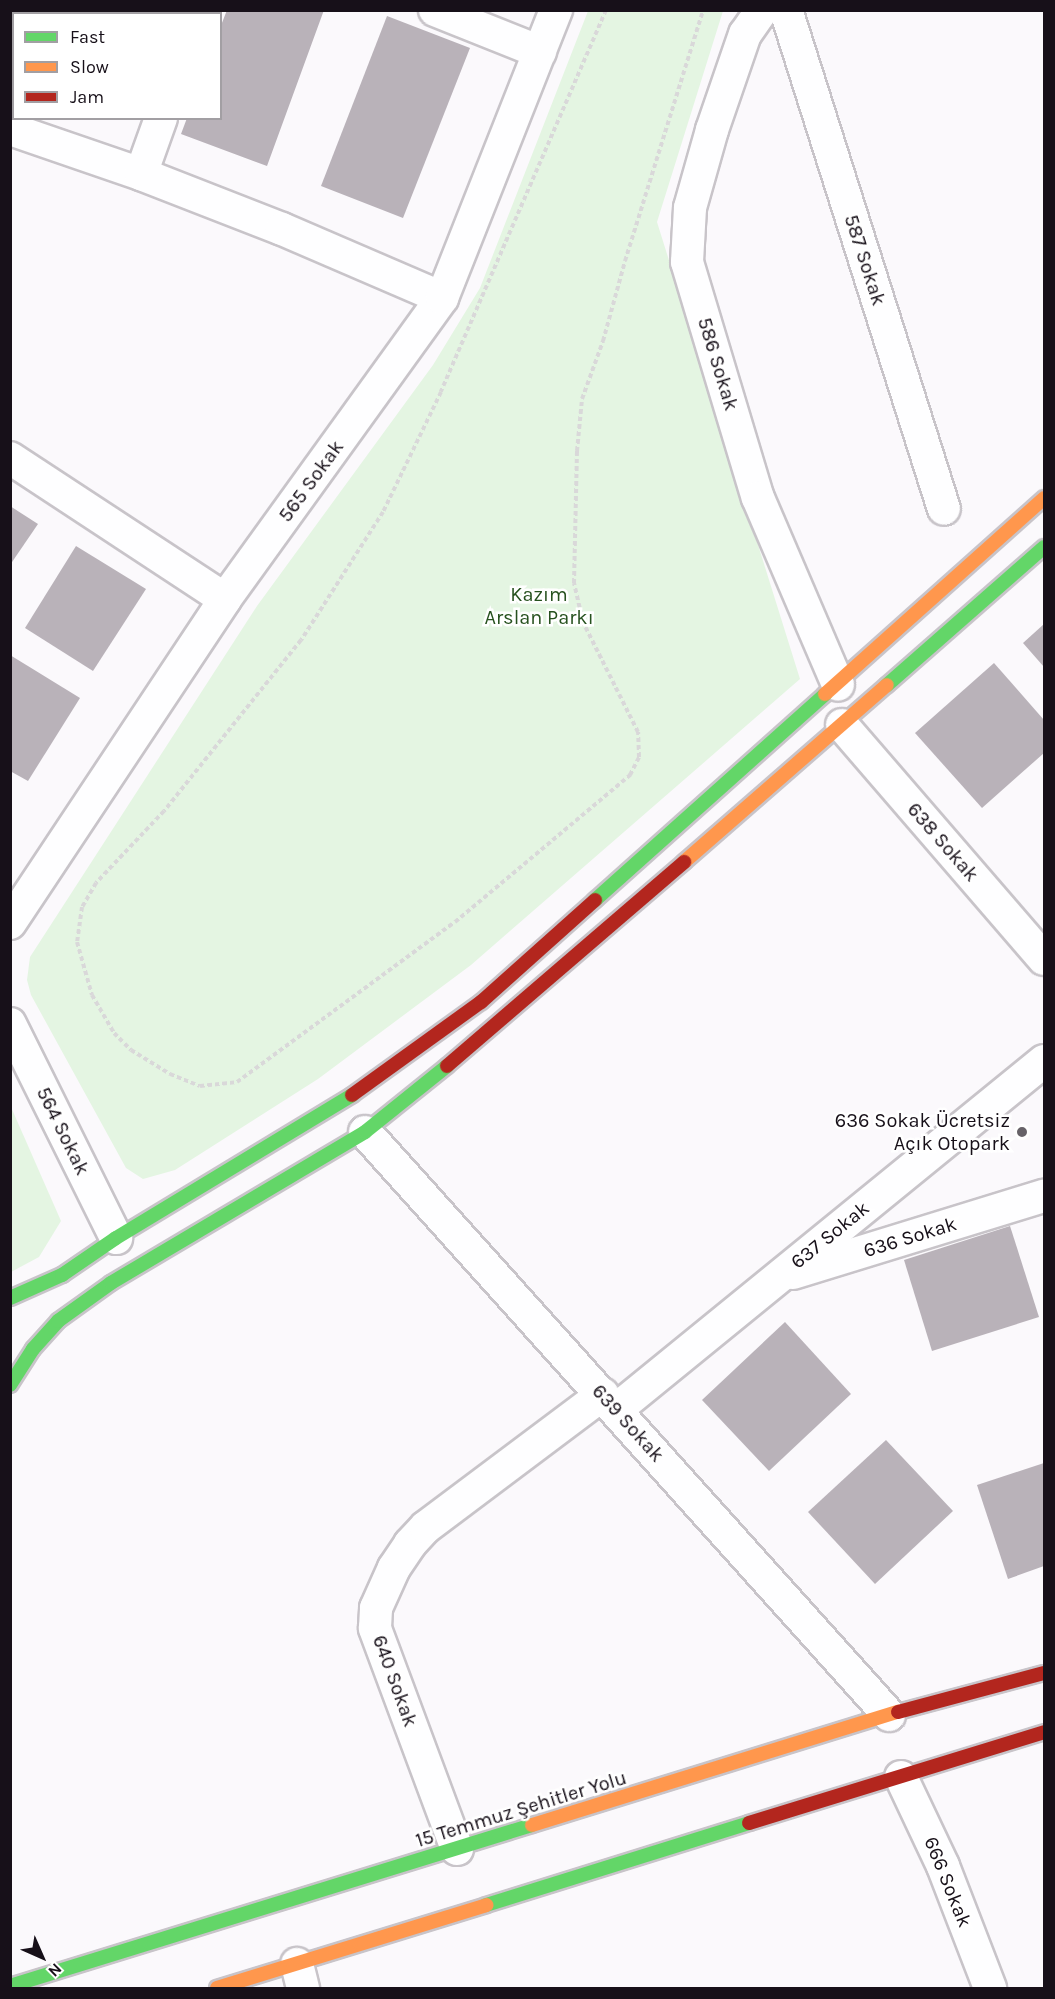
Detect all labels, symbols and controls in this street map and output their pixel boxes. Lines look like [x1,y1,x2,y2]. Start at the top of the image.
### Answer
legend [12,12,222,120]
text: Fast [70,26,105,48]
text: Slow [70,56,109,78]
text: Jam [70,86,104,108]
street label: 587 Sokak [839,211,891,309]
street label: 586 Sokak [692,314,744,414]
street label: 565 Sokak [273,435,349,527]
park label: Kazım Arslan Parkı [484,582,594,629]
street label: 638 Sokak [902,798,984,886]
street label: 564 Sokak [31,1083,95,1179]
place label: 636 Sokak Ücretsiz Açık Otopark [835,1108,1010,1155]
marker: 636 Sokak Ücretsiz Açık Otopark [1015,1125,1029,1139]
street label: 637 Sokak [786,1196,874,1274]
street label: 636 Sokak [861,1211,959,1263]
street label: 639 Sokak [587,1379,669,1467]
street label: 640 Sokak [367,1632,423,1730]
street label: 15 Temmuz Şehitler Yolu [413,1765,629,1853]
street label: 666 Sokak [919,1833,977,1931]
north arrow [12,1927,72,1987]
text: N [44,1959,66,1981]

